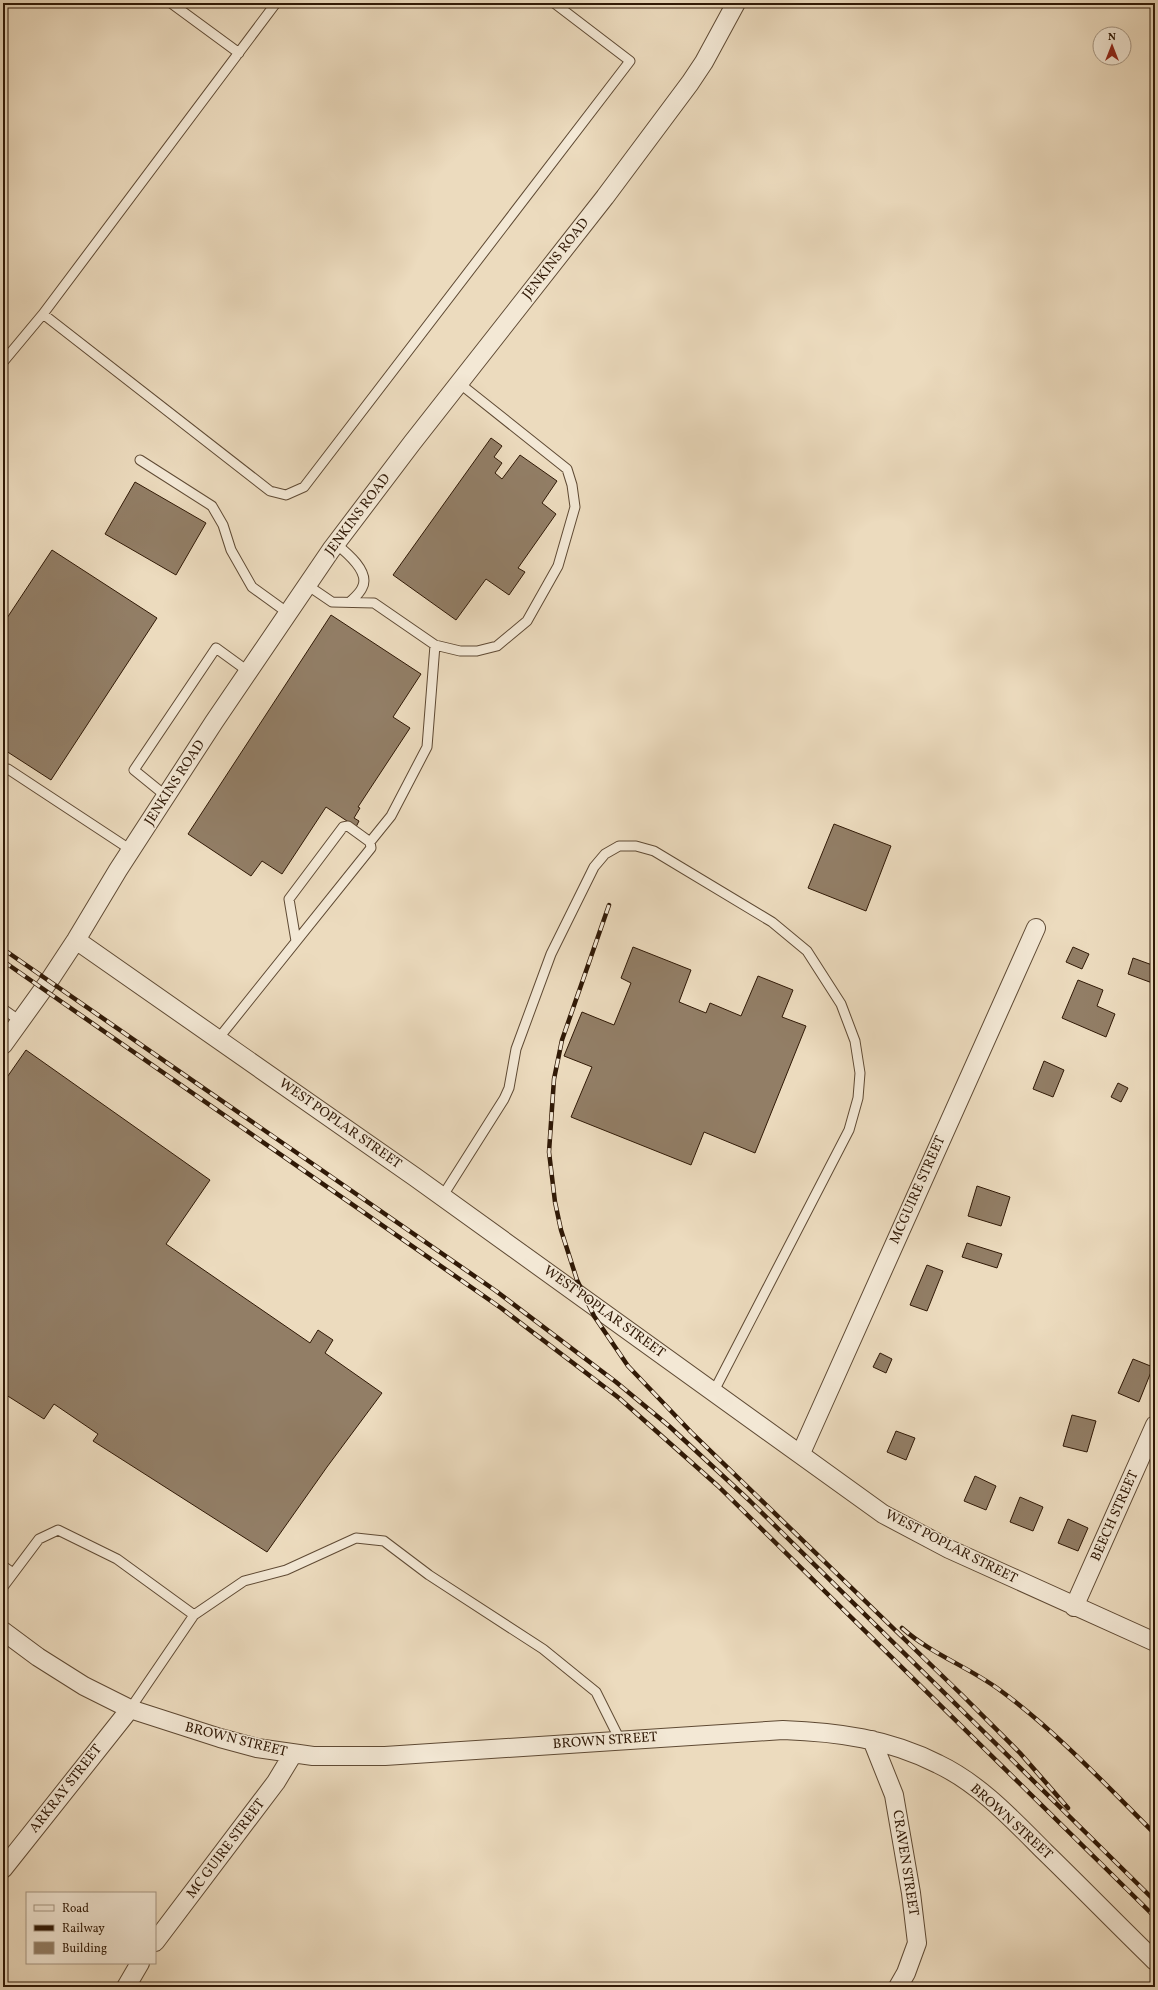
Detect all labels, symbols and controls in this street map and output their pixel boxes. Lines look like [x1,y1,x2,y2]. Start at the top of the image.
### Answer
north arrow [1092,26,1132,66]
text: N [1108,30,1116,45]
street label: JENKINS ROAD [518,214,594,304]
street label: JENKINS ROAD [321,470,395,560]
street label: JENKINS ROAD [140,737,210,829]
street label: WEST POPLAR STREET [275,1074,405,1174]
street label: MCGUIRE STREET [886,1133,950,1247]
street label: WEST POPLAR STREET [539,1261,669,1363]
street label: BEECH STREET [1087,1468,1143,1564]
street label: WEST POPLAR STREET [882,1505,1020,1589]
street label: BROWN STREET [183,1718,289,1762]
street label: BROWN STREET [552,1728,658,1754]
street label: ARKRAY STREET [25,1741,107,1837]
street label: BROWN STREET [966,1780,1056,1864]
street label: MC GUIRE STREET [182,1795,270,1903]
street label: CRAVEN STREET [887,1809,923,1917]
legend [26,1892,156,1964]
text: Road [62,1901,89,1917]
text: Railway [62,1921,105,1937]
text: Building [62,1941,107,1957]

